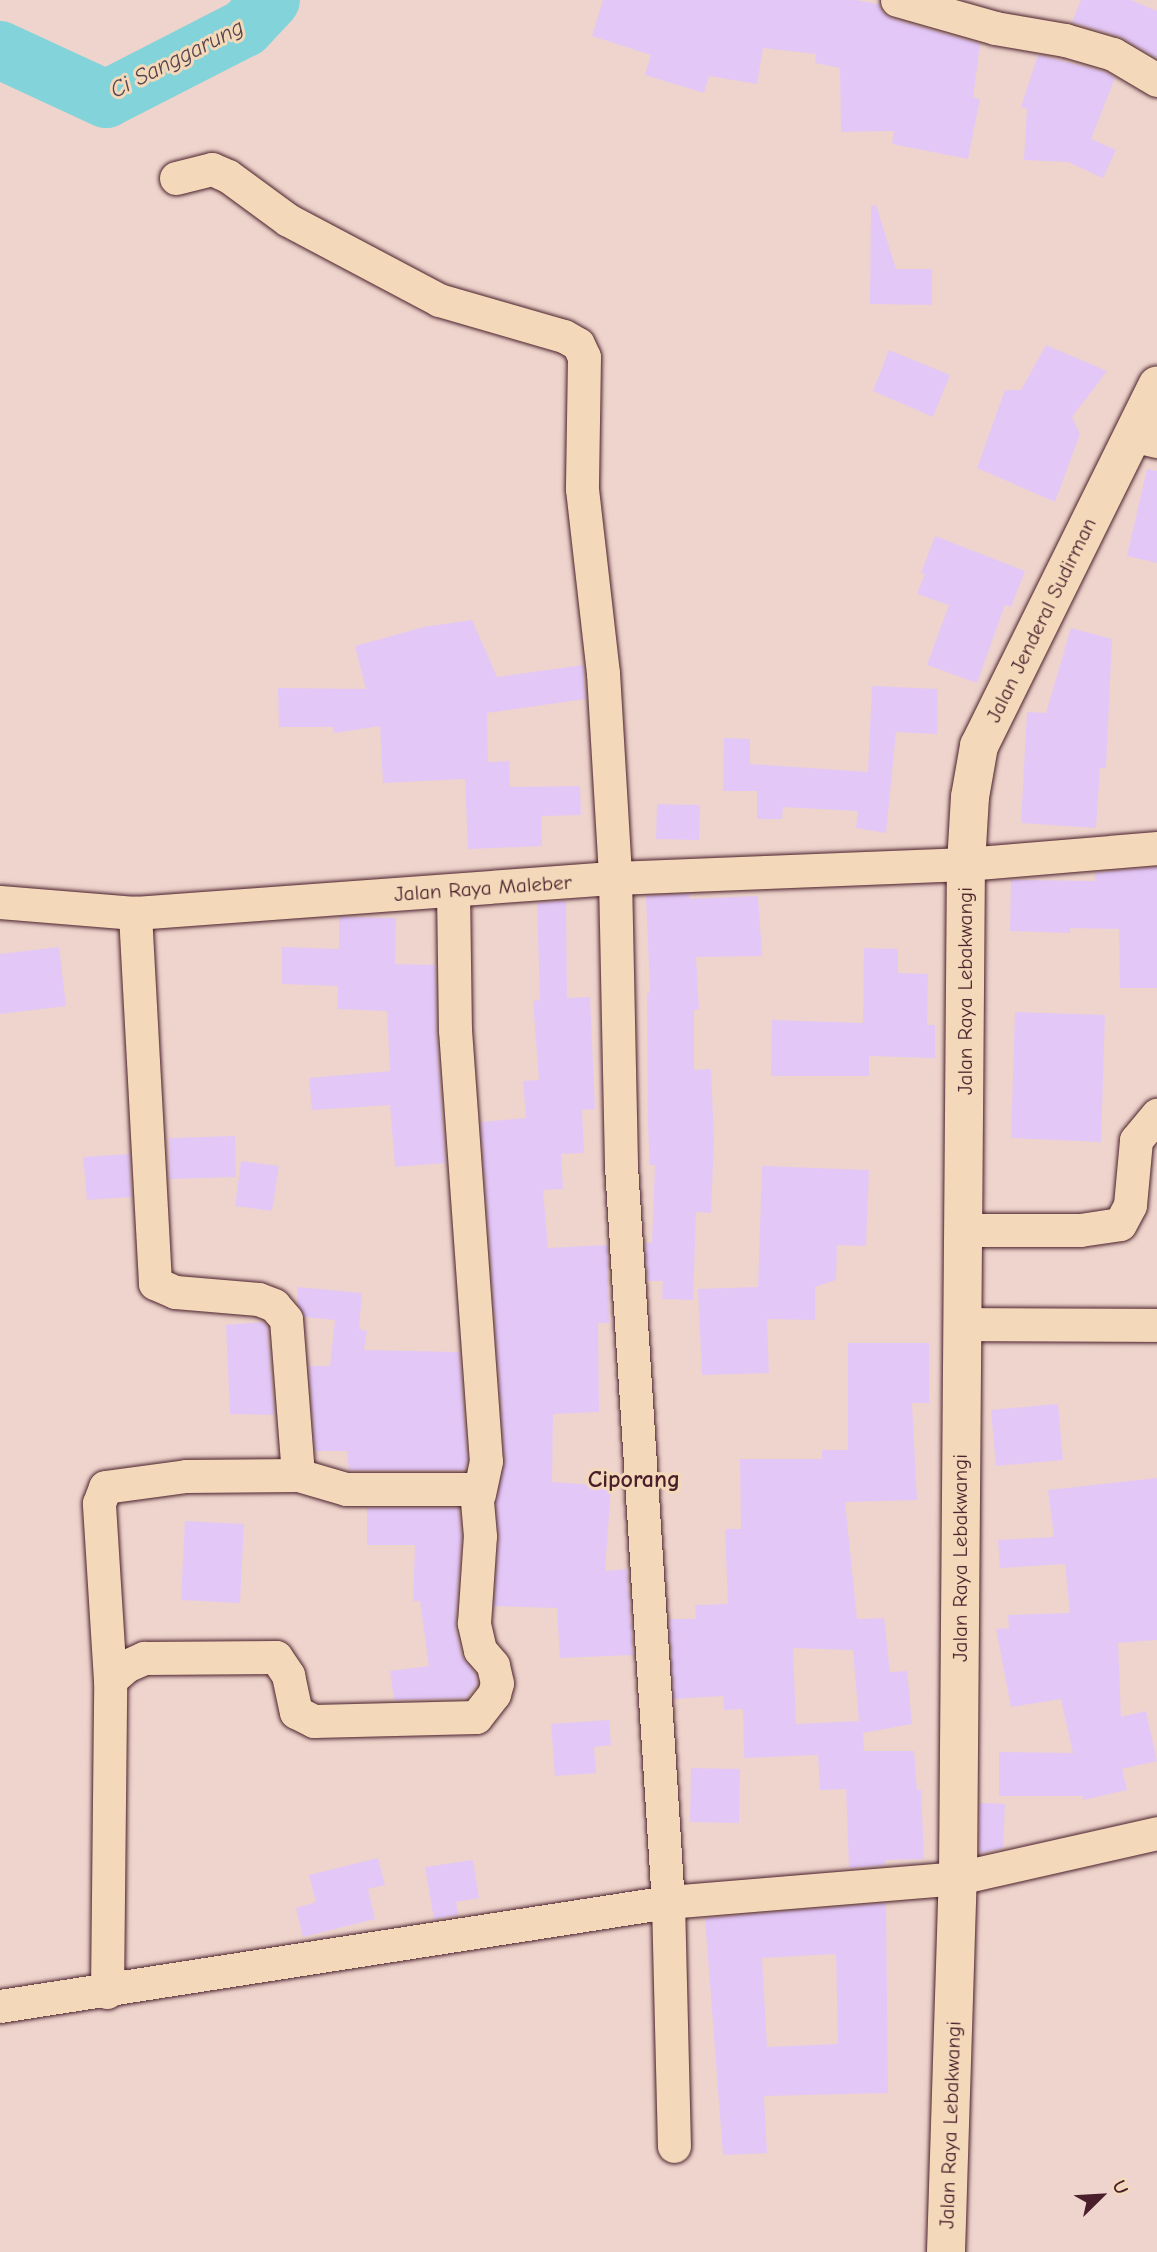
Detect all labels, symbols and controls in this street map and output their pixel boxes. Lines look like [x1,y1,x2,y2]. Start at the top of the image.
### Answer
water label: Ci Sanggarung [106,14,248,104]
street label: Jalan Jenderal Sudirman [980,514,1102,726]
street label: Jalan Raya Maleber [393,869,573,907]
street label: Jalan Raya Lebakwangi [952,887,978,1095]
street label: Jalan Raya Lebakwangi [947,1454,973,1662]
district label: Ciporang [588,1466,680,1494]
street label: Jalan Raya Lebakwangi [934,2021,966,2229]
north arrow [1066,2161,1136,2231]
text: U [1108,2177,1133,2198]

